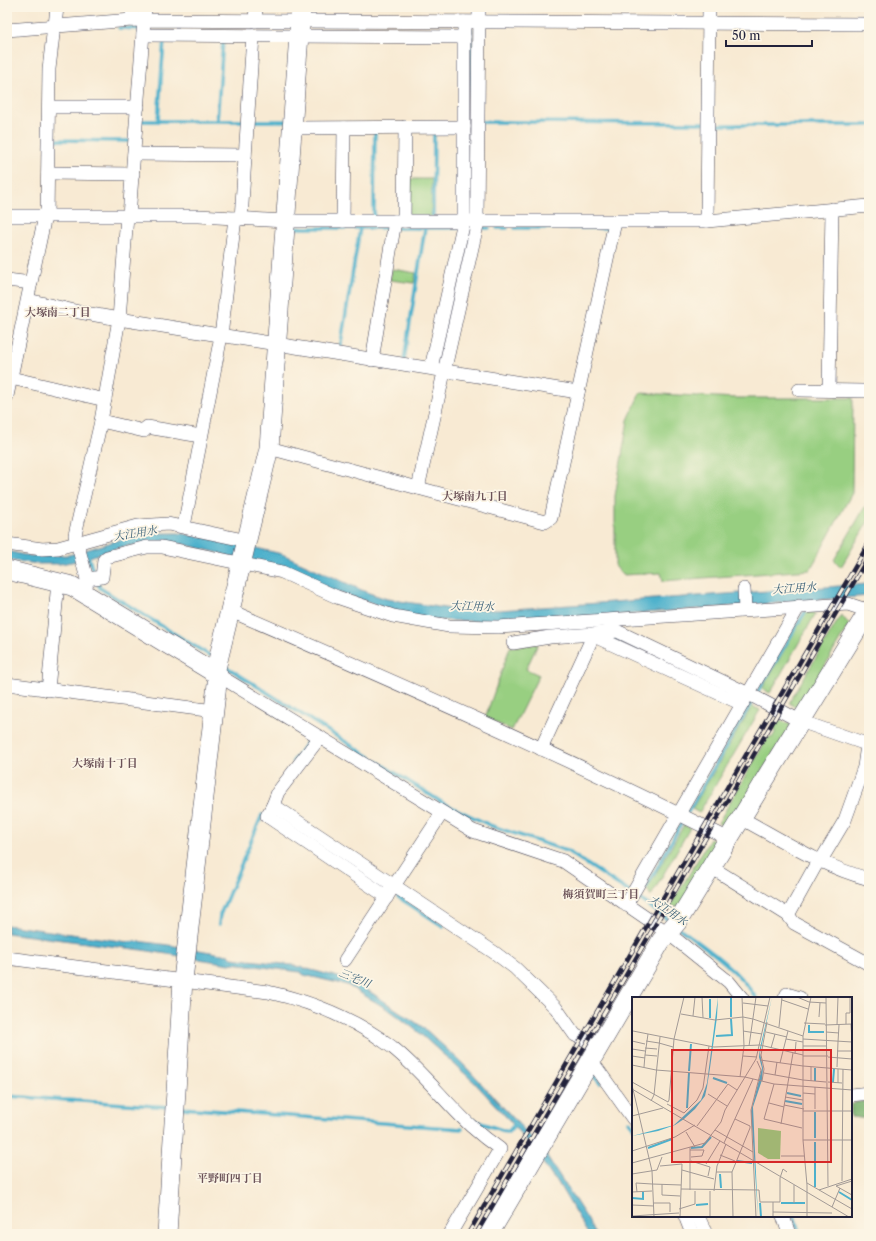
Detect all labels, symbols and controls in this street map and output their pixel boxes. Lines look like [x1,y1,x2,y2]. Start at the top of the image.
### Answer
scale bar [726,22,812,48]
text: 50 m [732,28,761,43]
district label: 大塚南二丁目 [25,305,91,319]
district label: 大塚南九丁目 [442,489,508,503]
water label: 大江用水 [112,522,159,543]
water label: 大江用水 [772,579,817,597]
water label: 大江用水 [450,599,495,613]
district label: 大塚南十丁目 [72,756,138,770]
district label: 梅須賀町三丁目 [563,887,640,901]
water label: 大江用水 [646,892,691,929]
water label: 三宅川 [337,965,374,991]
inset map [632,997,852,1217]
district label: 平野町四丁目 [197,1171,263,1185]

